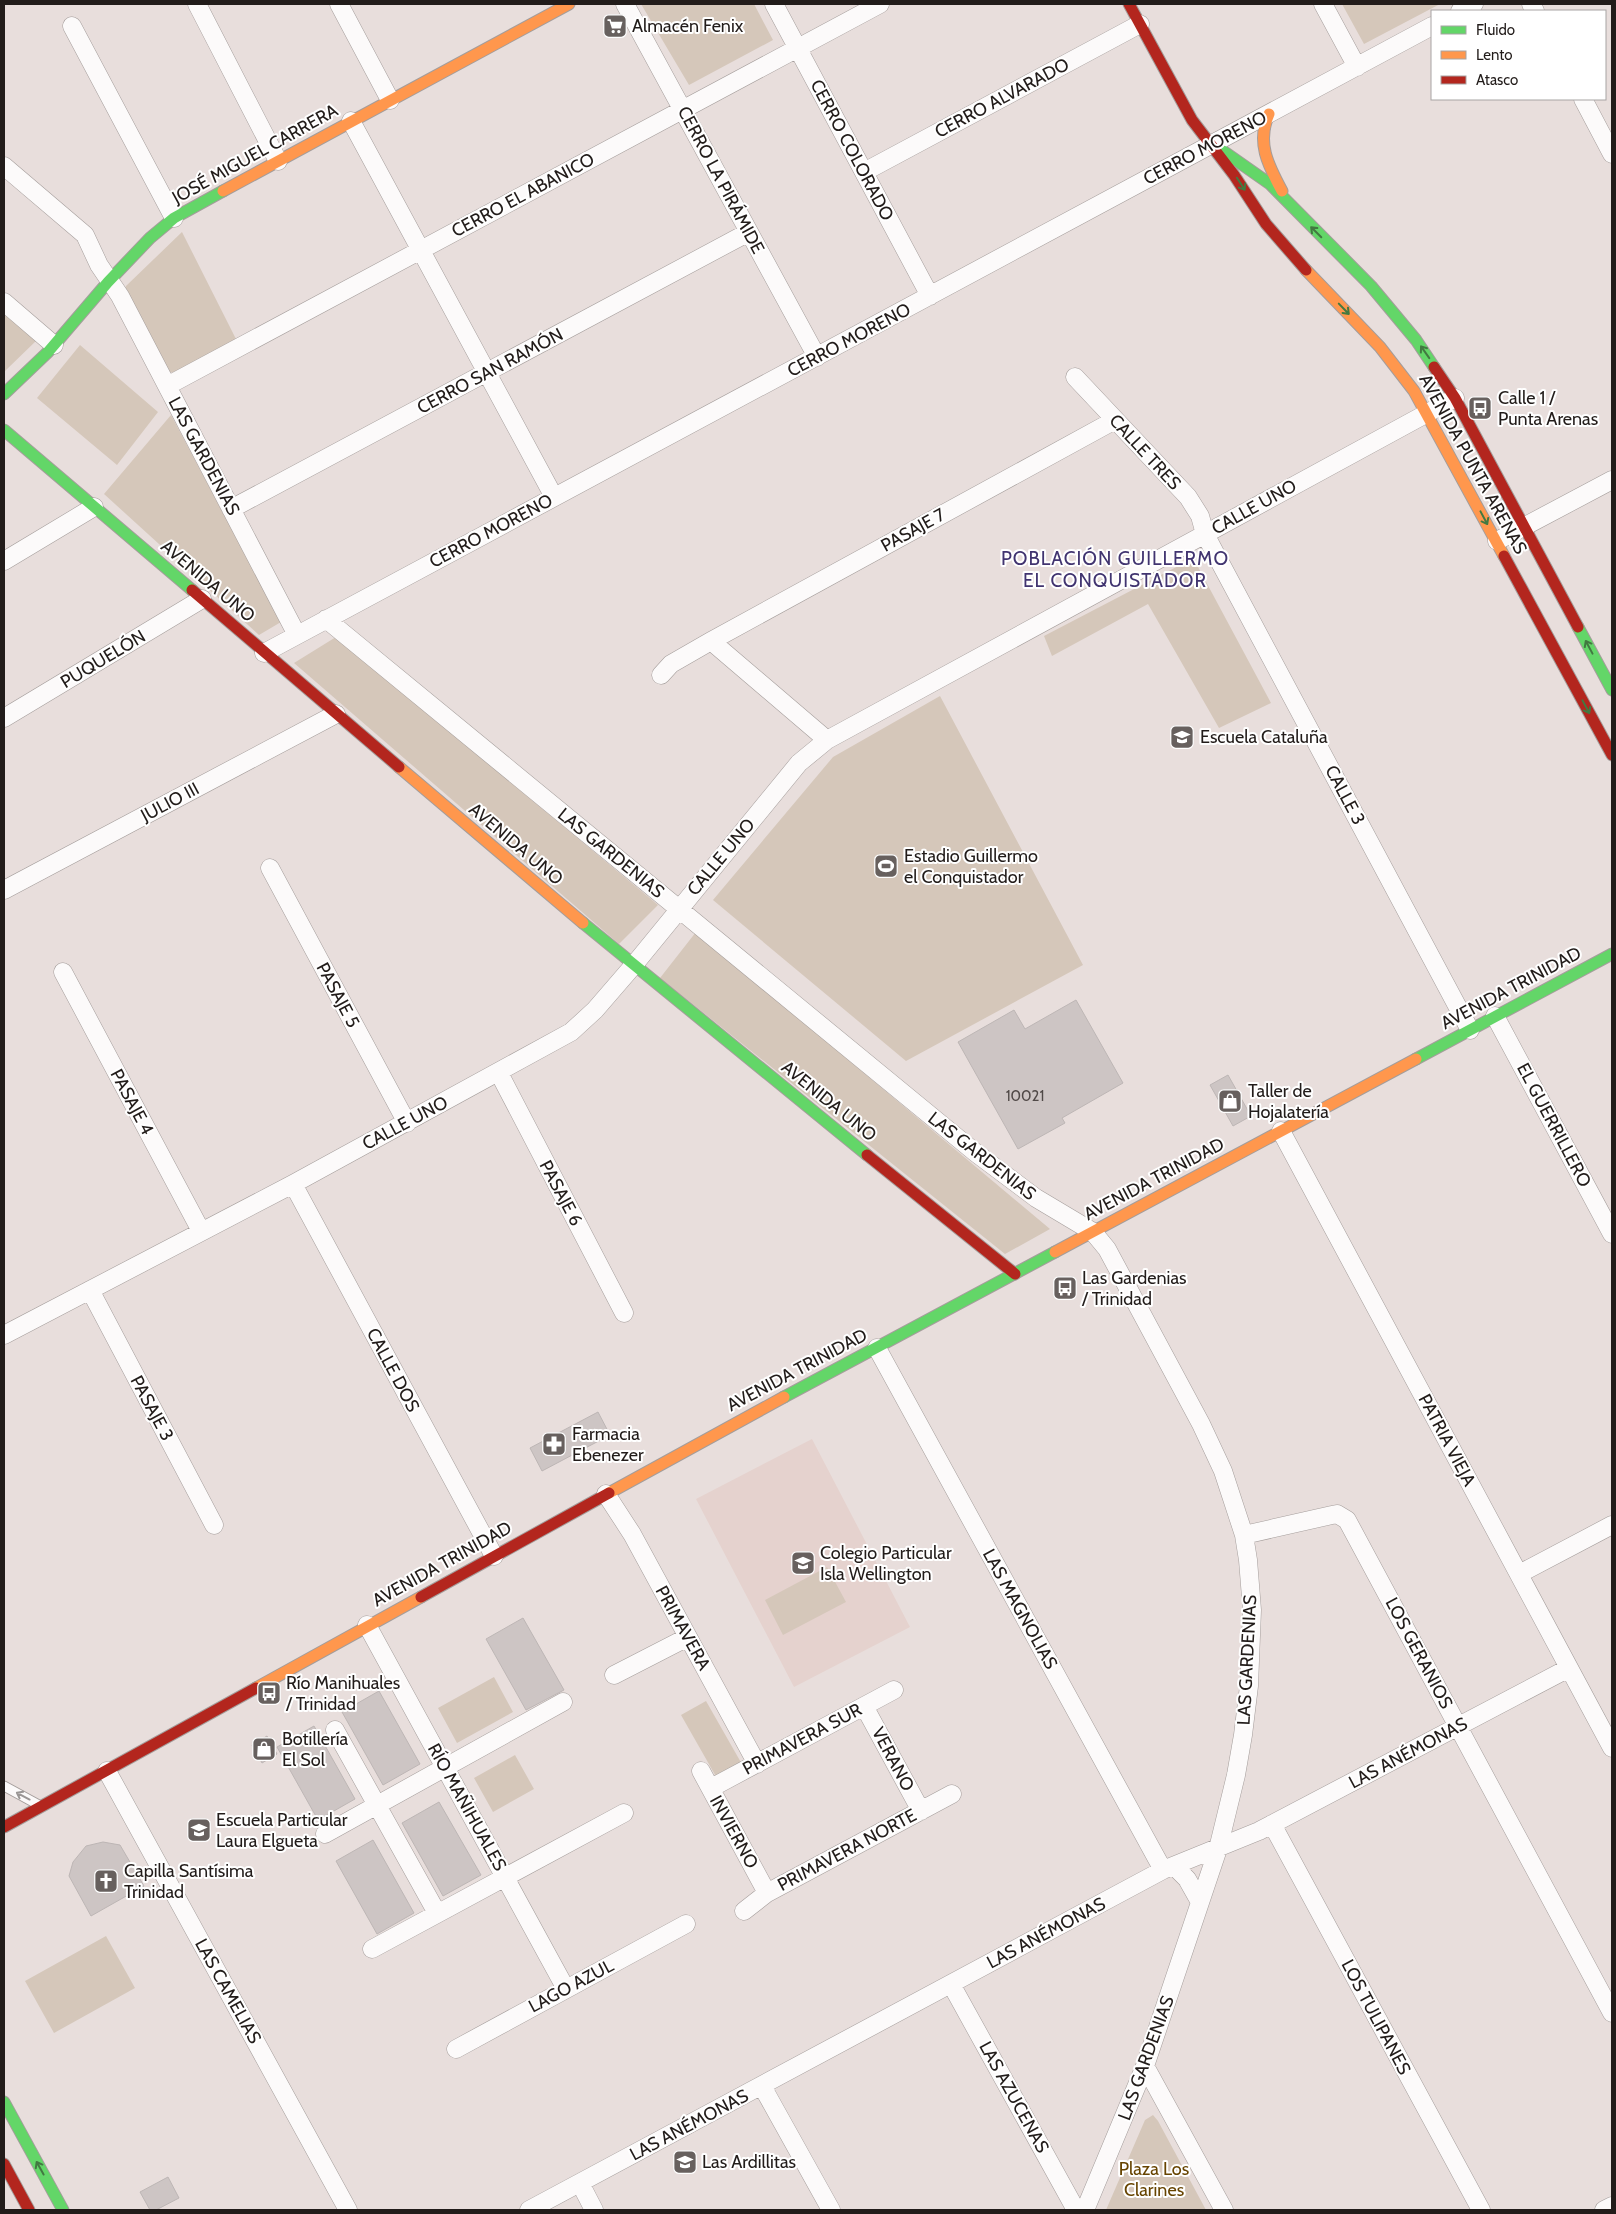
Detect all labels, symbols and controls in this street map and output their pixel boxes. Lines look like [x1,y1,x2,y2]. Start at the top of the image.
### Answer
legend [1431,10,1606,100]
supermarket icon: Almacén Fenix [602,13,628,39]
place label: Almacén Fenix [632,15,744,37]
text: Fluido [1476,21,1515,39]
text: Lento [1476,46,1513,64]
street label: CERRO ALVARADO [931,53,1073,143]
text: Atasco [1476,71,1518,89]
street label: CERRO COLORADO [806,76,899,224]
street label: JOSÉ MIGUEL CARRERA [167,99,342,209]
street label: CERRO LA PIRÁMIDE [673,103,769,258]
street label: CERRO MORENO [1140,106,1271,190]
street label: CERRO EL ABANICO [448,148,598,242]
one-way arrow [1236,177,1246,191]
one-way arrow [1310,225,1322,238]
street label: CERRO MORENO [784,298,915,382]
one-way arrow [1338,302,1350,315]
street label: CERRO SAN RAMÓN [413,323,567,419]
one-way arrow [1420,345,1430,359]
street label: AVENIDA PUNTA ARENAS [1414,370,1532,558]
place label: Calle 1 / Punta Arenas [1498,387,1598,430]
street label: LAS GARDENIAS [164,393,244,519]
bus stop icon: Calle 1 / Punta Arenas [1467,395,1493,421]
street label: CALLE TRES [1105,410,1185,494]
street label: CALLE UNO [1208,475,1300,539]
street label: CERRO MORENO [426,489,557,573]
street label: PASAJE 7 [877,503,949,557]
one-way arrow [1480,510,1490,524]
street label: AVENIDA UNO [156,535,260,627]
district label: POBLACIÓN GUILLERMO EL CONQUISTADOR [1001,546,1229,592]
street label: PUQUELÓN [56,625,150,693]
one-way arrow [1584,639,1594,654]
one-way arrow [1582,699,1592,714]
school or university icon: Escuela Cataluña [1169,724,1195,750]
place label: Escuela Cataluña [1200,726,1328,748]
street label: CALLE 3 [1320,762,1370,828]
street label: JULIO III [136,778,203,827]
street label: AVENIDA UNO [464,798,568,890]
street label: LAS GARDENIAS [553,803,669,903]
street label: CALLE UNO [682,814,760,900]
place label: Estadio Guillermo el Conquistador [904,845,1038,888]
sports icon: Estadio Guillermo el Conquistador [873,853,899,879]
street label: AVENIDA TRINIDAD [1437,942,1585,1034]
street label: PASAJE 5 [312,959,364,1031]
street label: AVENIDA UNO [777,1056,881,1146]
street label: EL GUERRILLERO [1512,1059,1596,1191]
street label: PASAJE 4 [106,1065,158,1139]
place label: Taller de Hojalatería [1248,1080,1329,1123]
house number: 10021 [1006,1087,1044,1105]
shop icon: Taller de Hojalatería [1217,1088,1243,1114]
street label: CALLE UNO [358,1091,452,1155]
street label: LAS GARDENIAS [924,1107,1040,1205]
street label: AVENIDA TRINIDAD [1080,1133,1228,1225]
street label: PASAJE 6 [535,1156,587,1230]
place label: Las Gardenias / Trinidad [1081,1267,1187,1310]
bus stop icon: Las Gardenias / Trinidad [1052,1275,1078,1301]
street label: CALLE DOS [362,1324,424,1416]
street label: AVENIDA TRINIDAD [723,1324,871,1416]
street label: PASAJE 3 [126,1372,178,1444]
street label: PATRIA VIEJA [1414,1390,1480,1490]
place label: Farmacia Ebenezer [572,1423,644,1466]
pharmacy icon: Farmacia Ebenezer [541,1431,567,1457]
street label: AVENIDA TRINIDAD [369,1517,515,1611]
place label: Colegio Particular Isla Wellington [820,1542,952,1585]
street label: LAS MAGNOLIAS [978,1545,1062,1673]
school or university icon: Colegio Particular Isla Wellington [790,1550,816,1576]
street label: PRIMAVERA [651,1582,715,1674]
street label: LAS GARDENIAS [1233,1594,1261,1726]
street label: LOS GERANIOS [1380,1594,1458,1712]
place label: Río Manihuales / Trinidad [285,1672,400,1715]
bus stop icon: Río Manihuales / Trinidad [256,1680,282,1706]
street label: PRIMAVERA SUR [739,1698,865,1780]
street label: LAS ANÉMONAS [1345,1713,1471,1793]
street label: VERANO [867,1723,919,1795]
place label: Botillería El Sol [282,1728,349,1771]
shop icon: Botillería El Sol [251,1736,277,1762]
street label: RÍO MAÑIHUALES [423,1739,511,1875]
one-way arrow [16,1791,30,1801]
street label: INVIERNO [705,1792,763,1873]
street label: PRIMAVERA NORTE [774,1804,920,1896]
place label: Escuela Particular Laura Elgueta [216,1809,348,1852]
school or university icon: Escuela Particular Laura Elgueta [186,1817,212,1843]
place label: Capilla Santísima Trinidad [124,1860,254,1903]
church icon: Capilla Santísima Trinidad [93,1868,119,1894]
street label: LAS ANÉMONAS [983,1893,1109,1973]
street label: LAS CAMELIAS [190,1935,266,2047]
street label: LAGO AZUL [525,1954,617,2018]
street label: LOS TULIPANES [1336,1956,1416,2078]
street label: LAS GARDENIAS [1113,1993,1179,2123]
street label: LAS AZUCENAS [974,2037,1054,2157]
street label: LAS ANÉMONAS [626,2085,752,2165]
school or university icon: Las Ardillitas [672,2149,698,2175]
place label: Las Ardillitas [702,2151,796,2173]
park label: Plaza Los Clarines [1119,2158,1189,2201]
one-way arrow [34,2161,44,2175]

